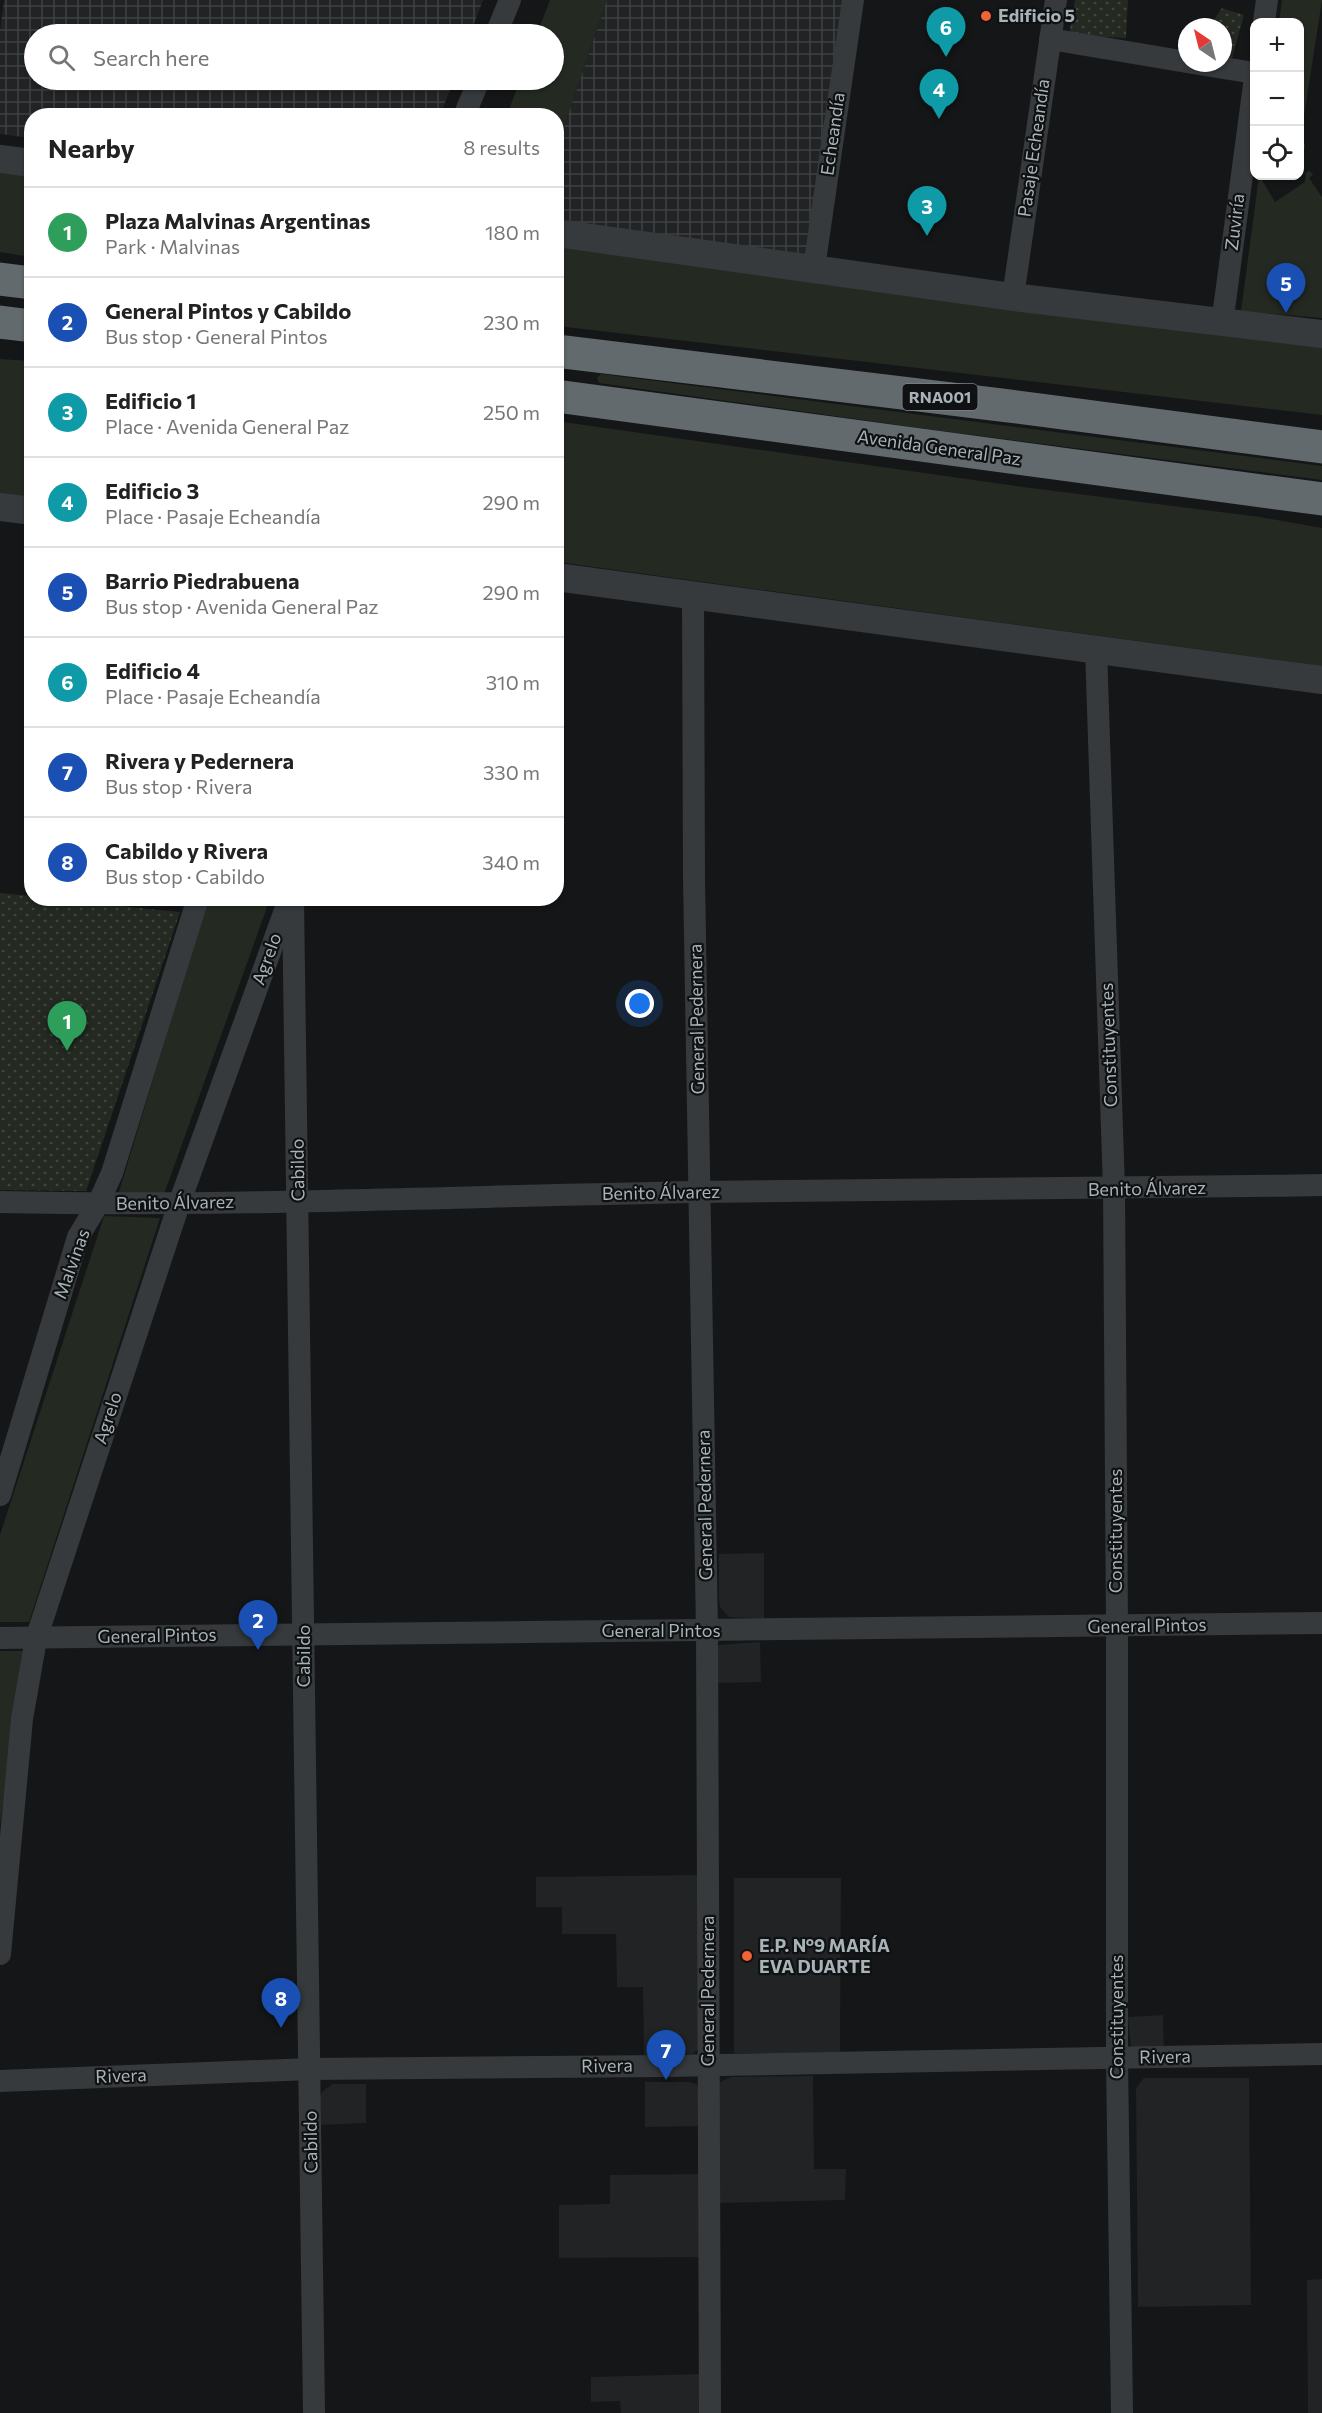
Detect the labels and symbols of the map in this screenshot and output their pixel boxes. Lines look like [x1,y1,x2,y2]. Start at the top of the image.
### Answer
place label: Edificio 5 [998,4,1075,26]
pin: 6 [926,8,966,57]
marker: Edificio 5 [979,9,993,23]
north arrow [1178,18,1232,72]
pin: 4 [920,70,958,119]
street label: Pasaje Echeandía [1012,77,1054,218]
street label: Echeandía [815,91,849,177]
pin: 3 [908,186,946,236]
street label: Zuviría [1220,192,1248,252]
pin: 5 [1266,264,1306,313]
road number: RNA001 [902,384,978,410]
street label: Avenida General Paz [856,425,1022,469]
street label: Agrelo [247,930,286,988]
street label: General Pedernera [684,943,708,1095]
street label: Constituyentes [1095,982,1121,1108]
your location [625,989,654,1018]
pin: 1 [48,1002,86,1051]
street label: Cabildo [285,1138,309,1202]
street label: Benito Álvarez [1088,1176,1206,1200]
street label: Benito Álvarez [602,1180,720,1204]
street label: Benito Álvarez [116,1190,234,1214]
street label: Malvinas [48,1226,94,1302]
street label: Agrelo [88,1389,126,1447]
street label: General Pedernera [692,1429,716,1581]
street label: Constituyentes [1104,1469,1126,1593]
pin: 2 [238,1600,278,1650]
street label: General Pintos [1087,1613,1207,1637]
street label: General Pintos [601,1619,721,1641]
street label: General Pintos [97,1623,217,1647]
street label: Cabildo [292,1625,314,1687]
street label: General Pedernera [696,1916,718,2066]
place label: E.P. Nº9 MARÍA EVA DUARTE [759,1934,890,1977]
marker: E.P. Nº9 MARÍA EVA DUARTE [740,1949,754,1963]
street label: Constituyentes [1105,1955,1127,2079]
pin: 8 [262,1978,300,2028]
pin: 7 [646,2030,686,2080]
street label: Rivera [1139,2045,1191,2067]
street label: Rivera [581,2054,633,2076]
street label: Rivera [95,2063,147,2087]
street label: Cabildo [298,2110,322,2174]

